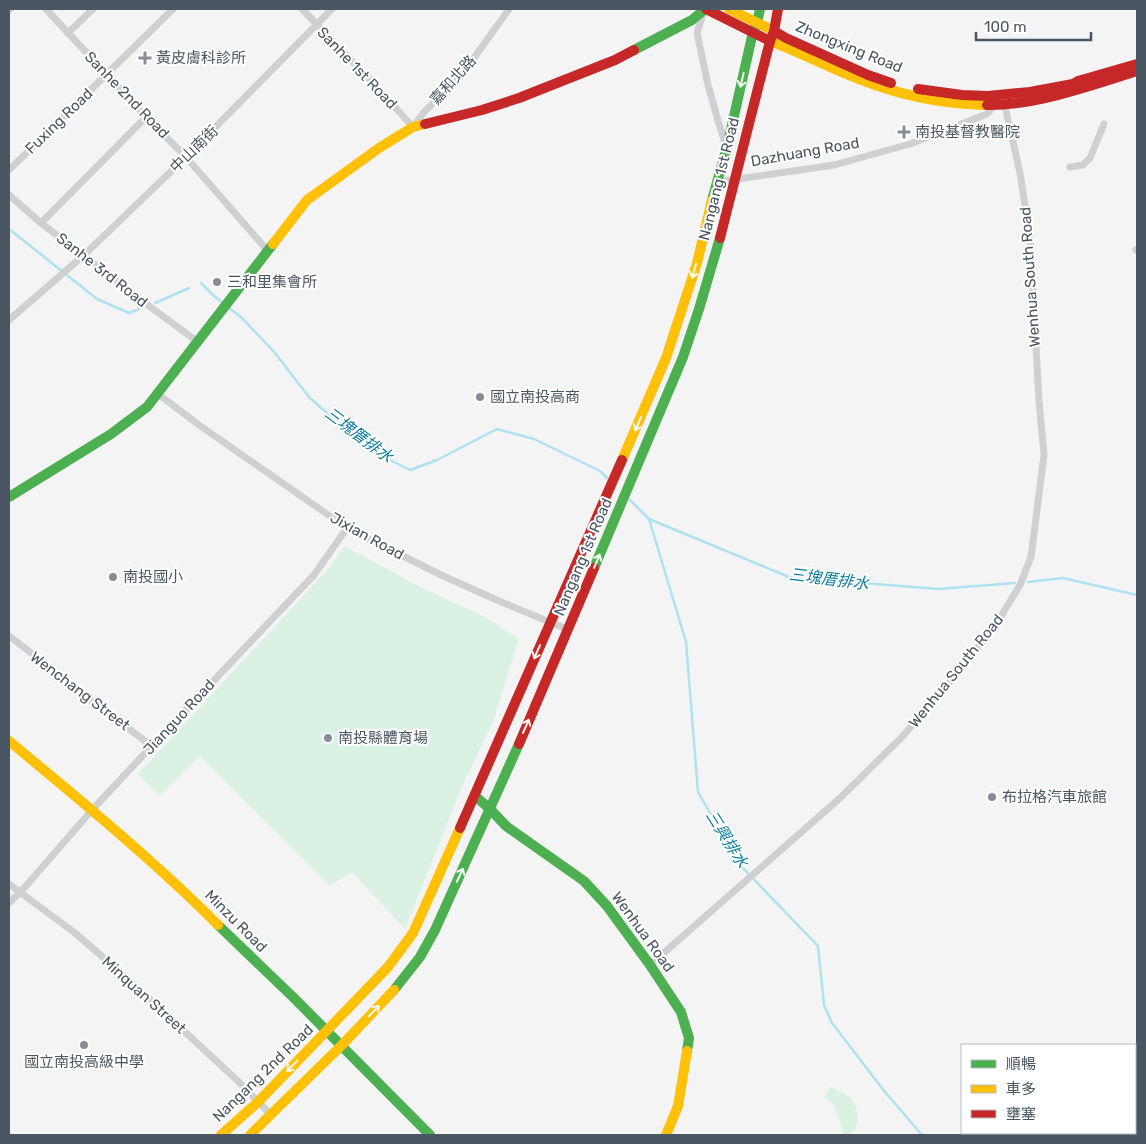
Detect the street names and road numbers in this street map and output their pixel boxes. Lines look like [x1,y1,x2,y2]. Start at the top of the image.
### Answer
street label: Zhongxing Road [793,17,905,77]
street label: Sanhe 1st Road [313,23,401,113]
street label: Sanhe 2nd Road [81,48,173,142]
street label: 嘉和北路 [426,52,480,108]
street label: Fuxing Road [22,84,96,158]
street label: Nangang 1st Road [695,116,743,242]
street label: 中山南街 [166,122,222,176]
street label: Dazhuang Road [749,134,861,170]
street label: Wenhua South Road [1016,206,1044,348]
street label: Sanhe 3rd Road [53,229,151,311]
street label: Nangang 1st Road [550,496,616,618]
street label: Jixian Road [327,508,407,564]
street label: Wenhua South Road [905,611,1007,731]
street label: Wenchang Street [27,648,133,734]
street label: Jianguo Road [140,676,218,758]
street label: Minzu Road [201,886,271,956]
street label: Wenhua Road [608,888,678,976]
street label: Minquan Street [98,953,190,1038]
street label: Nangang 2nd Road [209,1020,317,1126]

